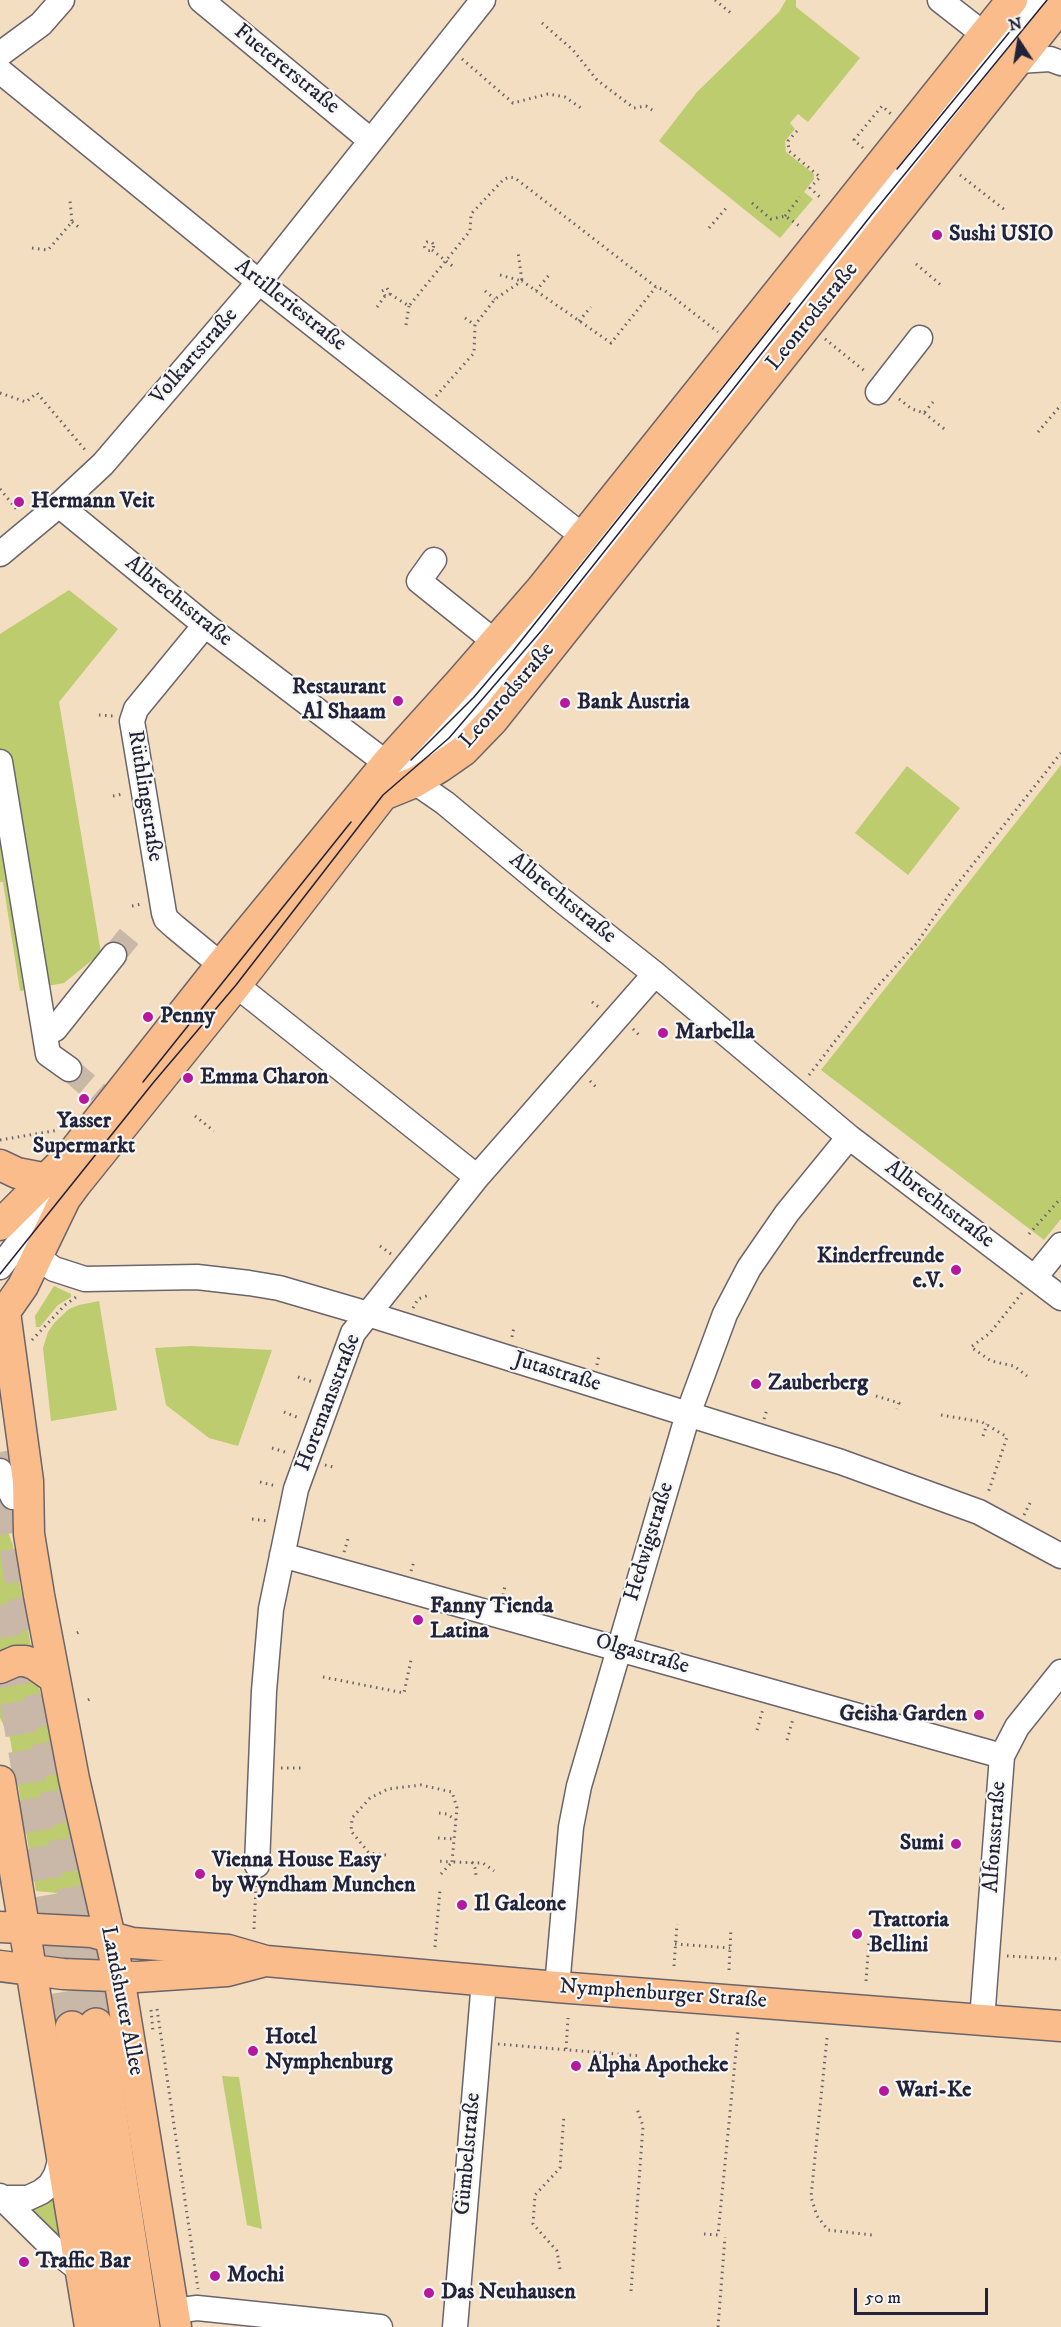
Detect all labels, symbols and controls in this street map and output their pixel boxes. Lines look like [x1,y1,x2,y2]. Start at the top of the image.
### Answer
north arrow [989,12,1049,72]
text: N [1007,13,1024,36]
street label: Fuetererstraße [228,19,344,121]
place label: Sushi USIO [949,222,1053,248]
marker: Sushi USIO [930,228,944,242]
street label: Artilleriestraße [229,254,351,358]
street label: Leonrodstraße [761,258,865,376]
street label: Volkartstraße [146,303,244,411]
place label: Hermann Veit [31,489,155,515]
marker: Hermann Veit [12,495,26,509]
street label: Albrechtstraße [119,551,237,653]
street label: Leonrodstraße [455,638,561,754]
place label: Restaurant Al Shaam [292,675,386,726]
place label: Bank Austria [577,690,690,716]
marker: Restaurant Al Shaam [391,694,405,708]
marker: Bank Austria [558,696,572,710]
street label: Rüthlingstraße [121,728,167,864]
street label: Albrechtstraße [503,848,621,950]
place label: Penny [160,1004,215,1030]
marker: Penny [141,1010,155,1024]
place label: Marbella [675,1020,755,1046]
marker: Marbella [656,1026,670,1040]
place label: Emma Charon [200,1065,329,1091]
marker: Emma Charon [181,1071,195,1085]
marker: Yasser Supermarkt [77,1092,91,1106]
place label: Yasser Supermarkt [33,1109,135,1160]
street label: Albrechtstraße [879,1155,999,1255]
place label: Kinderfreunde e.V. [817,1244,944,1296]
marker: Kinderfreunde e.V. [949,1263,963,1277]
street label: Horemansstraße [291,1331,367,1475]
street label: Jutastraße [510,1347,604,1399]
place label: Zauberberg [768,1371,868,1397]
marker: Zauberberg [749,1377,763,1391]
street label: Hedwigstraße [619,1479,681,1605]
place label: Fanny Tienda Latina [430,1594,553,1646]
marker: Fanny Tienda Latina [411,1613,425,1627]
street label: Olgastraße [592,1629,692,1681]
place label: Geisha Garden [839,1702,967,1728]
marker: Geisha Garden [972,1708,986,1722]
street label: Alfonsstraße [979,1781,1013,1893]
place label: Sumi [900,1831,944,1857]
marker: Sumi [949,1837,963,1851]
place label: Vienna House Easy by Wyndham Munchen [212,1848,415,1900]
marker: Vienna House Easy by Wyndham Munchen [193,1867,207,1881]
place label: Il Galeone [474,1892,566,1918]
marker: Il Galeone [455,1898,469,1912]
place label: Trattoria Bellini [869,1908,949,1960]
street label: Landshuter Allee [94,1924,148,2078]
marker: Trattoria Bellini [850,1927,864,1941]
street label: Nymphenburger Straße [558,1975,768,2015]
place label: Hotel Nymphenburg [265,2025,392,2076]
marker: Hotel Nymphenburg [246,2044,260,2058]
place label: Alpha Apotheke [588,2053,728,2079]
marker: Alpha Apotheke [569,2059,583,2073]
place label: Wari-Ke [896,2078,971,2104]
marker: Wari-Ke [877,2084,891,2098]
street label: Gümbelstraße [450,2092,488,2216]
place label: Traffic Bar [36,2249,131,2275]
marker: Traffic Bar [17,2255,31,2269]
place label: Mochi [227,2263,284,2289]
marker: Mochi [208,2269,222,2283]
scale bar [857,2276,990,2314]
place label: Das Neuhausen [441,2280,576,2306]
marker: Das Neuhausen [422,2286,436,2300]
text: 50 m [865,2287,901,2309]

